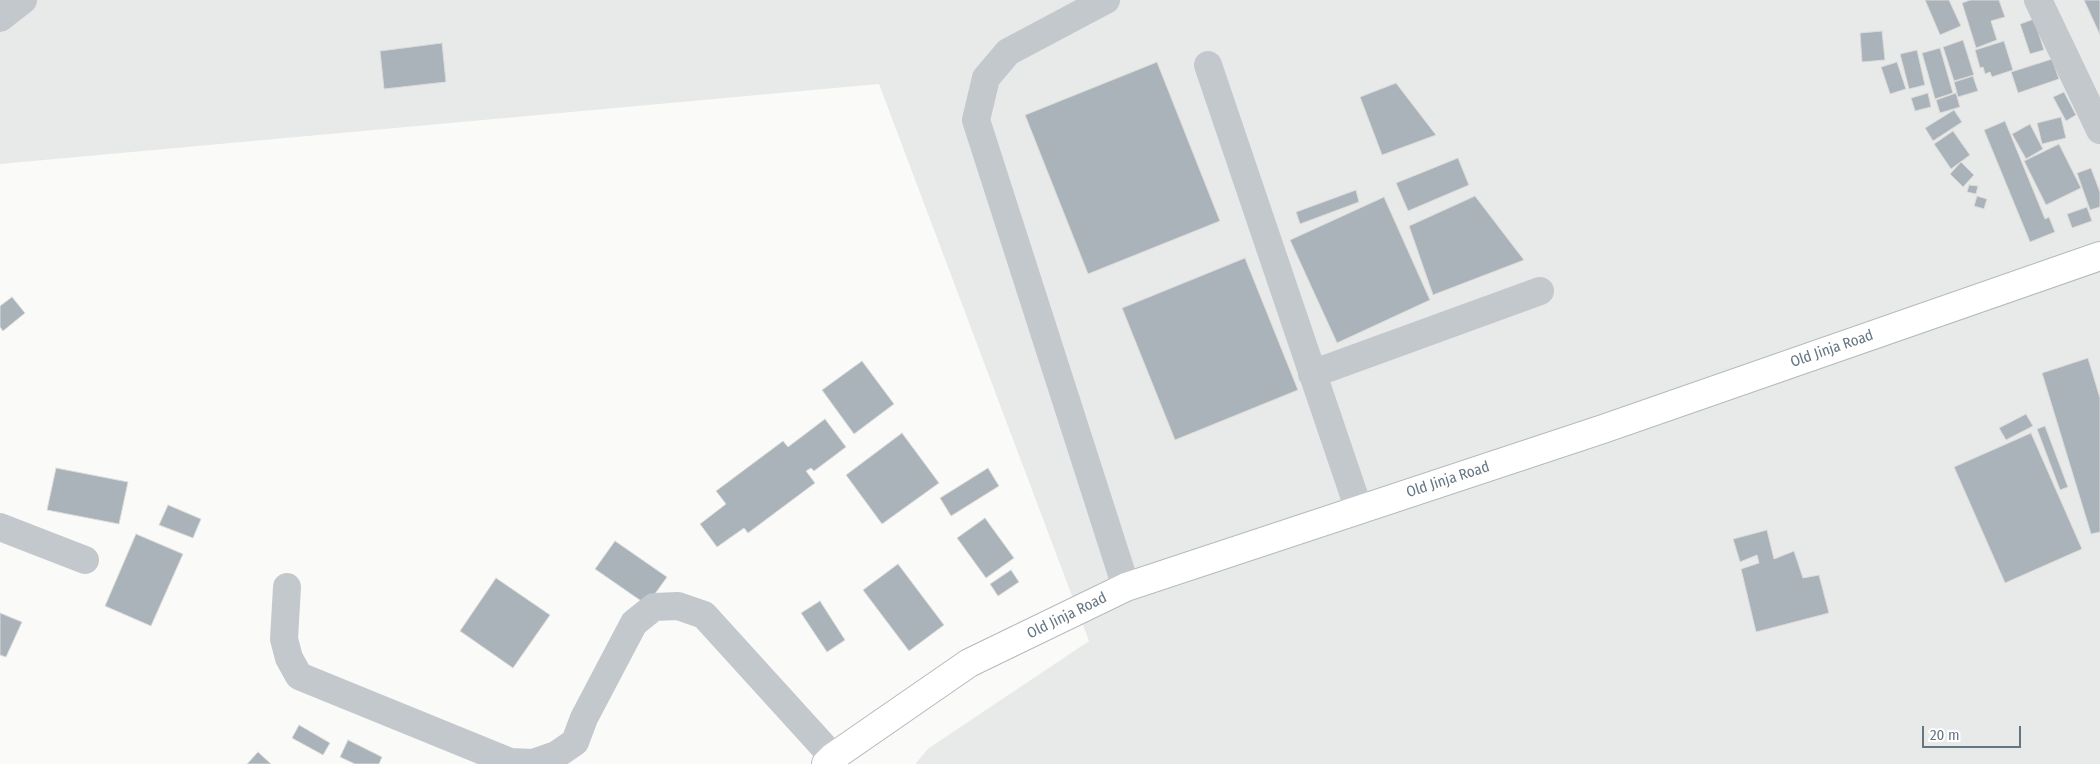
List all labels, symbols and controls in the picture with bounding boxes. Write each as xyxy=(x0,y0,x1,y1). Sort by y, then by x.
street label: Old Jinja Road xyxy=(1788,326,1876,372)
street label: Old Jinja Road xyxy=(1404,458,1492,502)
street label: Old Jinja Road xyxy=(1024,589,1110,643)
scale bar xyxy=(1925,716,2024,748)
text: 20 m xyxy=(1930,726,1960,744)

